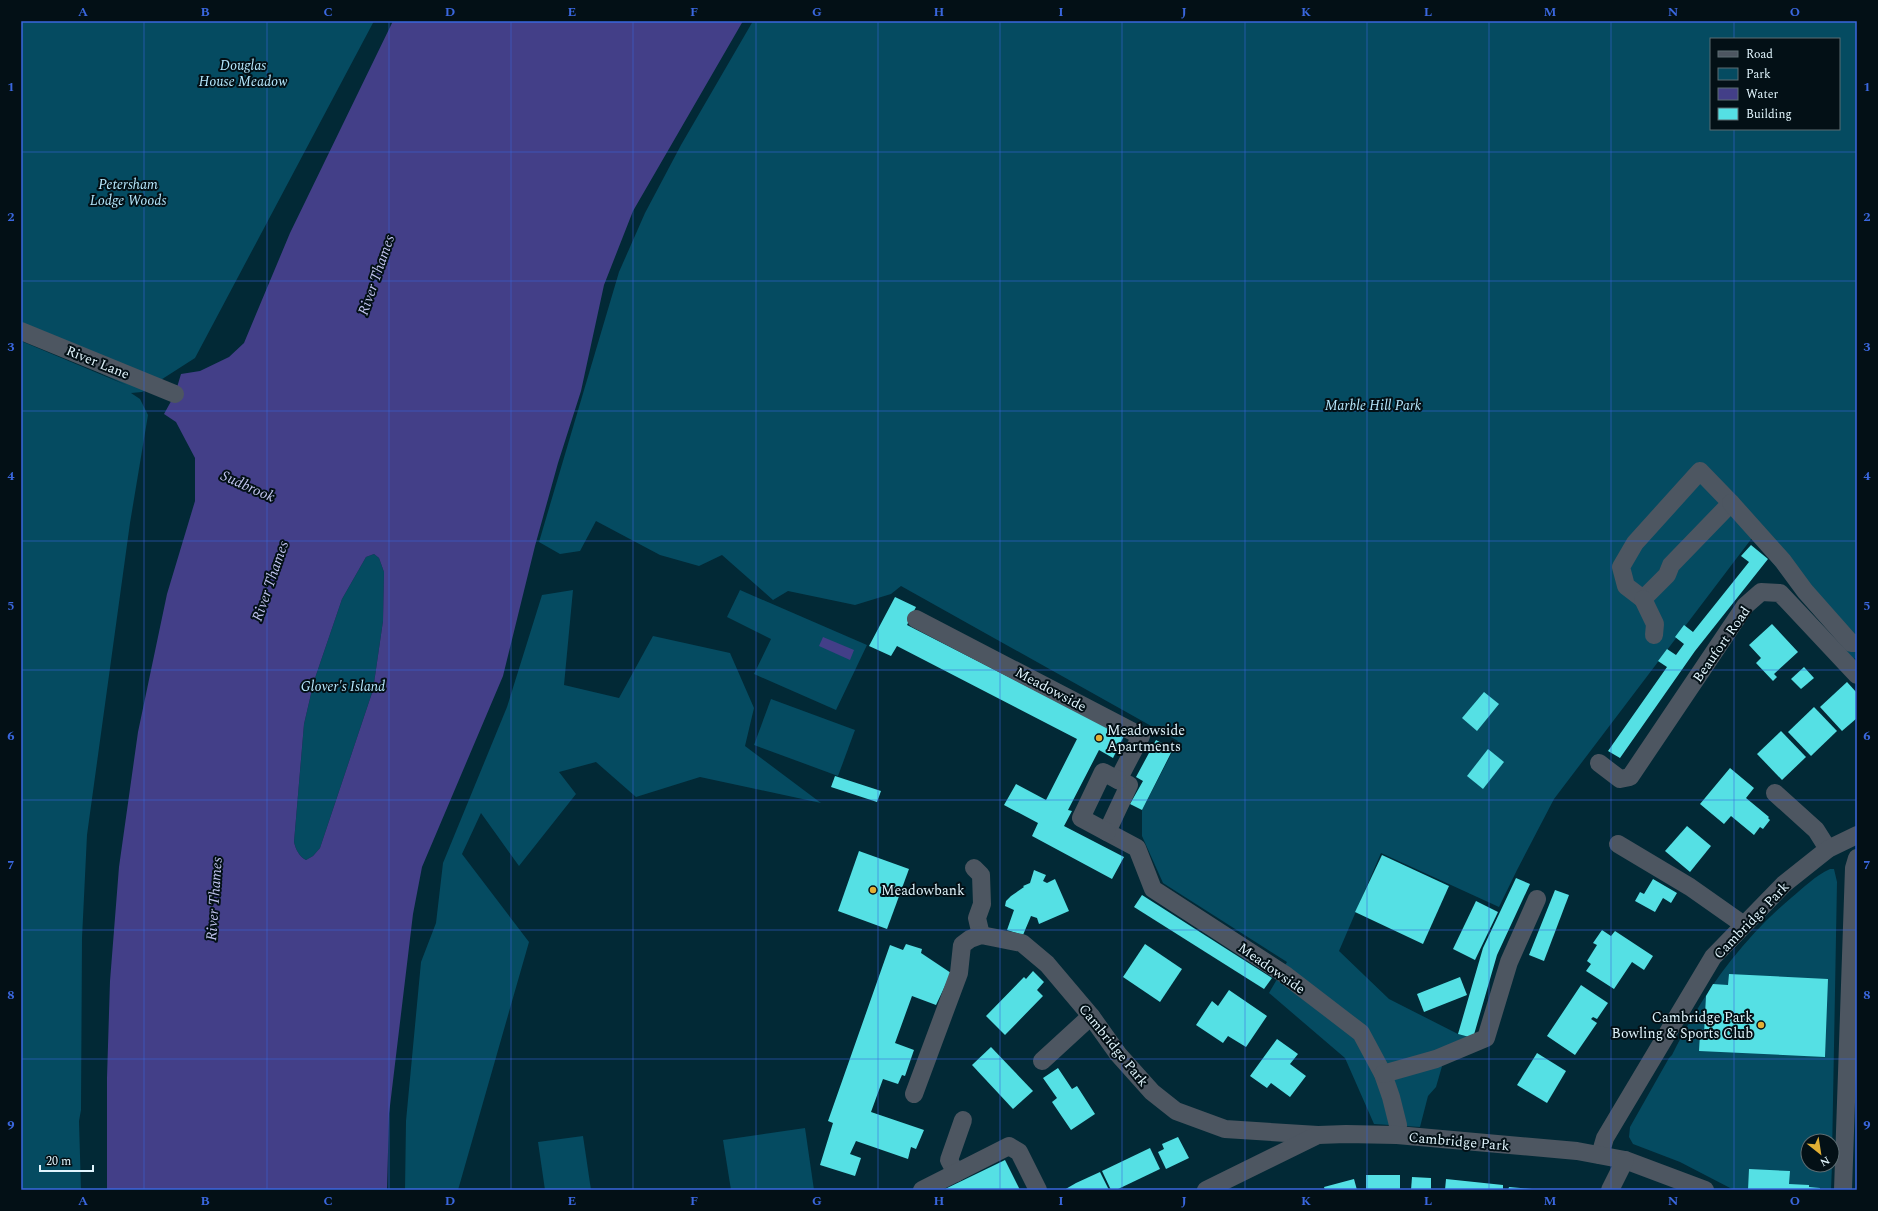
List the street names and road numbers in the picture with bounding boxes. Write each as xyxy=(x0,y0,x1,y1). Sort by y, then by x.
street label: River Lane xyxy=(63,340,133,385)
street label: Beaufort Road xyxy=(1687,602,1756,687)
street label: Meadowside xyxy=(1011,662,1090,717)
street label: Cambridge Park xyxy=(1709,877,1794,964)
street label: Meadowside xyxy=(1234,937,1310,1000)
street label: Cambridge Park xyxy=(1074,999,1154,1091)
street label: Cambridge Park xyxy=(1408,1127,1510,1156)

